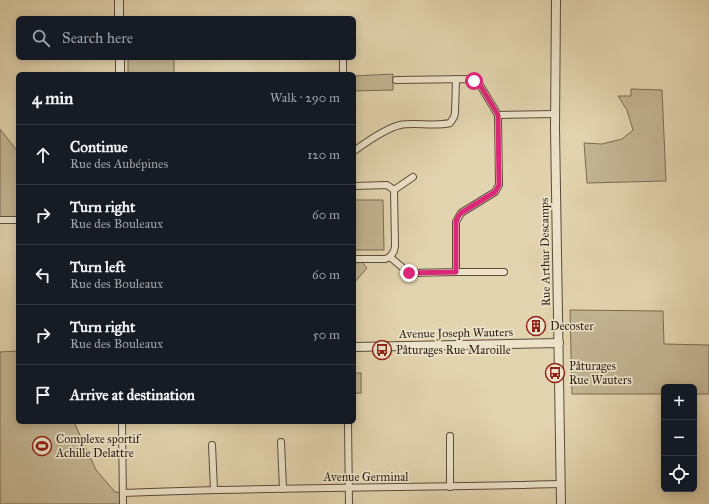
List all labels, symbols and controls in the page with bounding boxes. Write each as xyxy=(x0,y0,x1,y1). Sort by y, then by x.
search box xyxy=(16,16,356,60)
icon: search xyxy=(30,27,52,49)
text: Search here xyxy=(62,29,133,47)
route start xyxy=(465,72,483,90)
text: 4 min xyxy=(32,88,73,109)
text: Walk · 290 m xyxy=(270,90,340,106)
text: Continue xyxy=(70,138,128,156)
icon: ahead xyxy=(32,144,54,166)
text: 120 m xyxy=(307,147,340,163)
text: Rue des Aubépines xyxy=(70,156,168,172)
text: Turn right xyxy=(70,198,135,216)
street label: Rue Arthur Descamps xyxy=(537,198,553,306)
icon: right xyxy=(32,204,54,226)
text: 60 m xyxy=(312,207,340,223)
text: Rue des Bouleaux xyxy=(70,216,163,232)
text: Turn left xyxy=(70,258,126,276)
icon: left xyxy=(32,264,54,286)
route end xyxy=(400,264,418,282)
text: 60 m xyxy=(312,267,340,283)
text: Rue des Bouleaux xyxy=(70,276,163,292)
building icon: Decoster xyxy=(525,315,547,337)
text: Turn right xyxy=(70,318,135,336)
place label: Decoster xyxy=(550,319,594,333)
icon: right xyxy=(32,324,54,346)
street label: Avenue Joseph Wauters xyxy=(398,325,513,342)
text: 50 m xyxy=(313,327,340,343)
text: Rue des Bouleaux xyxy=(70,336,163,352)
bus stop icon: Pâturages Rue Maroille xyxy=(371,339,393,361)
place label: Pâturages Rue Maroille xyxy=(396,343,511,358)
place label: Pâturages Rue Wauters xyxy=(569,359,632,387)
bus stop icon: Pâturages Rue Wauters xyxy=(544,362,566,384)
icon: arrive xyxy=(32,384,54,406)
map controls xyxy=(661,384,697,492)
button: + xyxy=(661,384,697,420)
text: Arrive at destination xyxy=(70,386,195,404)
button: − xyxy=(661,420,697,456)
place label: Complexe sportif Achille Delattre xyxy=(55,432,142,460)
sports icon: Complexe sportif Achille Delattre xyxy=(31,435,53,457)
button: locate xyxy=(661,456,697,492)
street label: Avenue Germinal xyxy=(322,470,409,484)

